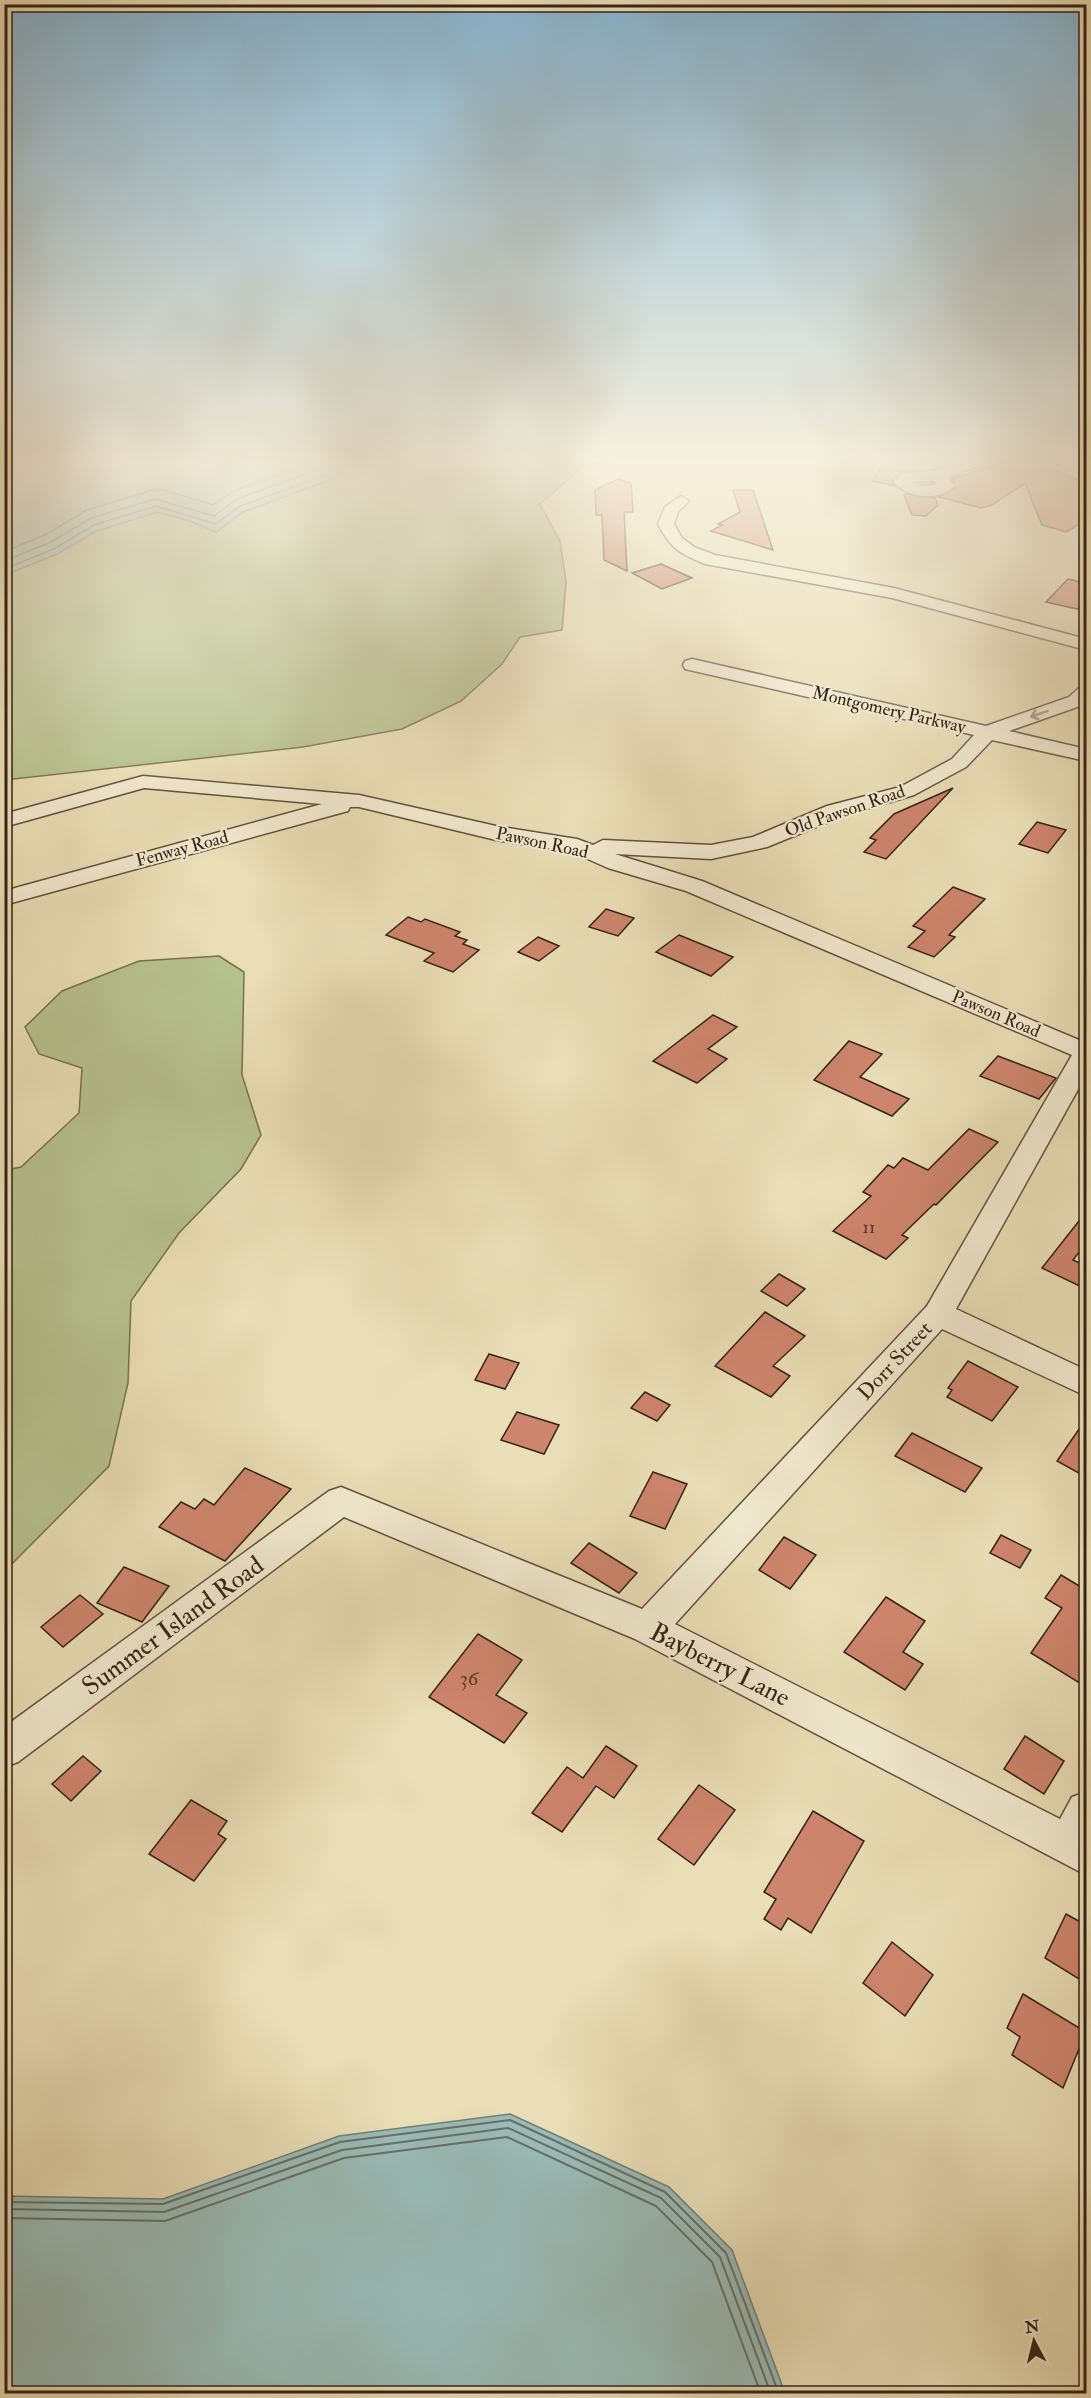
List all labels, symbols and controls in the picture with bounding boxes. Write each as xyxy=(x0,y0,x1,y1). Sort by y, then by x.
street label: Montgomery Parkway xyxy=(810,681,969,739)
one-way arrow xyxy=(1030,710,1049,721)
street label: Old Pawson Road xyxy=(782,780,908,842)
street label: Pawson Road xyxy=(494,822,590,864)
street label: Fenway Road xyxy=(133,826,231,872)
street label: Pawson Road xyxy=(948,985,1044,1043)
house number: 11 xyxy=(863,1216,875,1239)
street label: Dorr Street xyxy=(852,1316,938,1406)
street label: Summer Island Road xyxy=(76,1549,270,1703)
street label: Bayberry Lane xyxy=(645,1616,795,1714)
house number: 36 xyxy=(460,1665,480,1692)
north arrow xyxy=(1004,2311,1064,2371)
text: N xyxy=(1023,2316,1041,2338)

